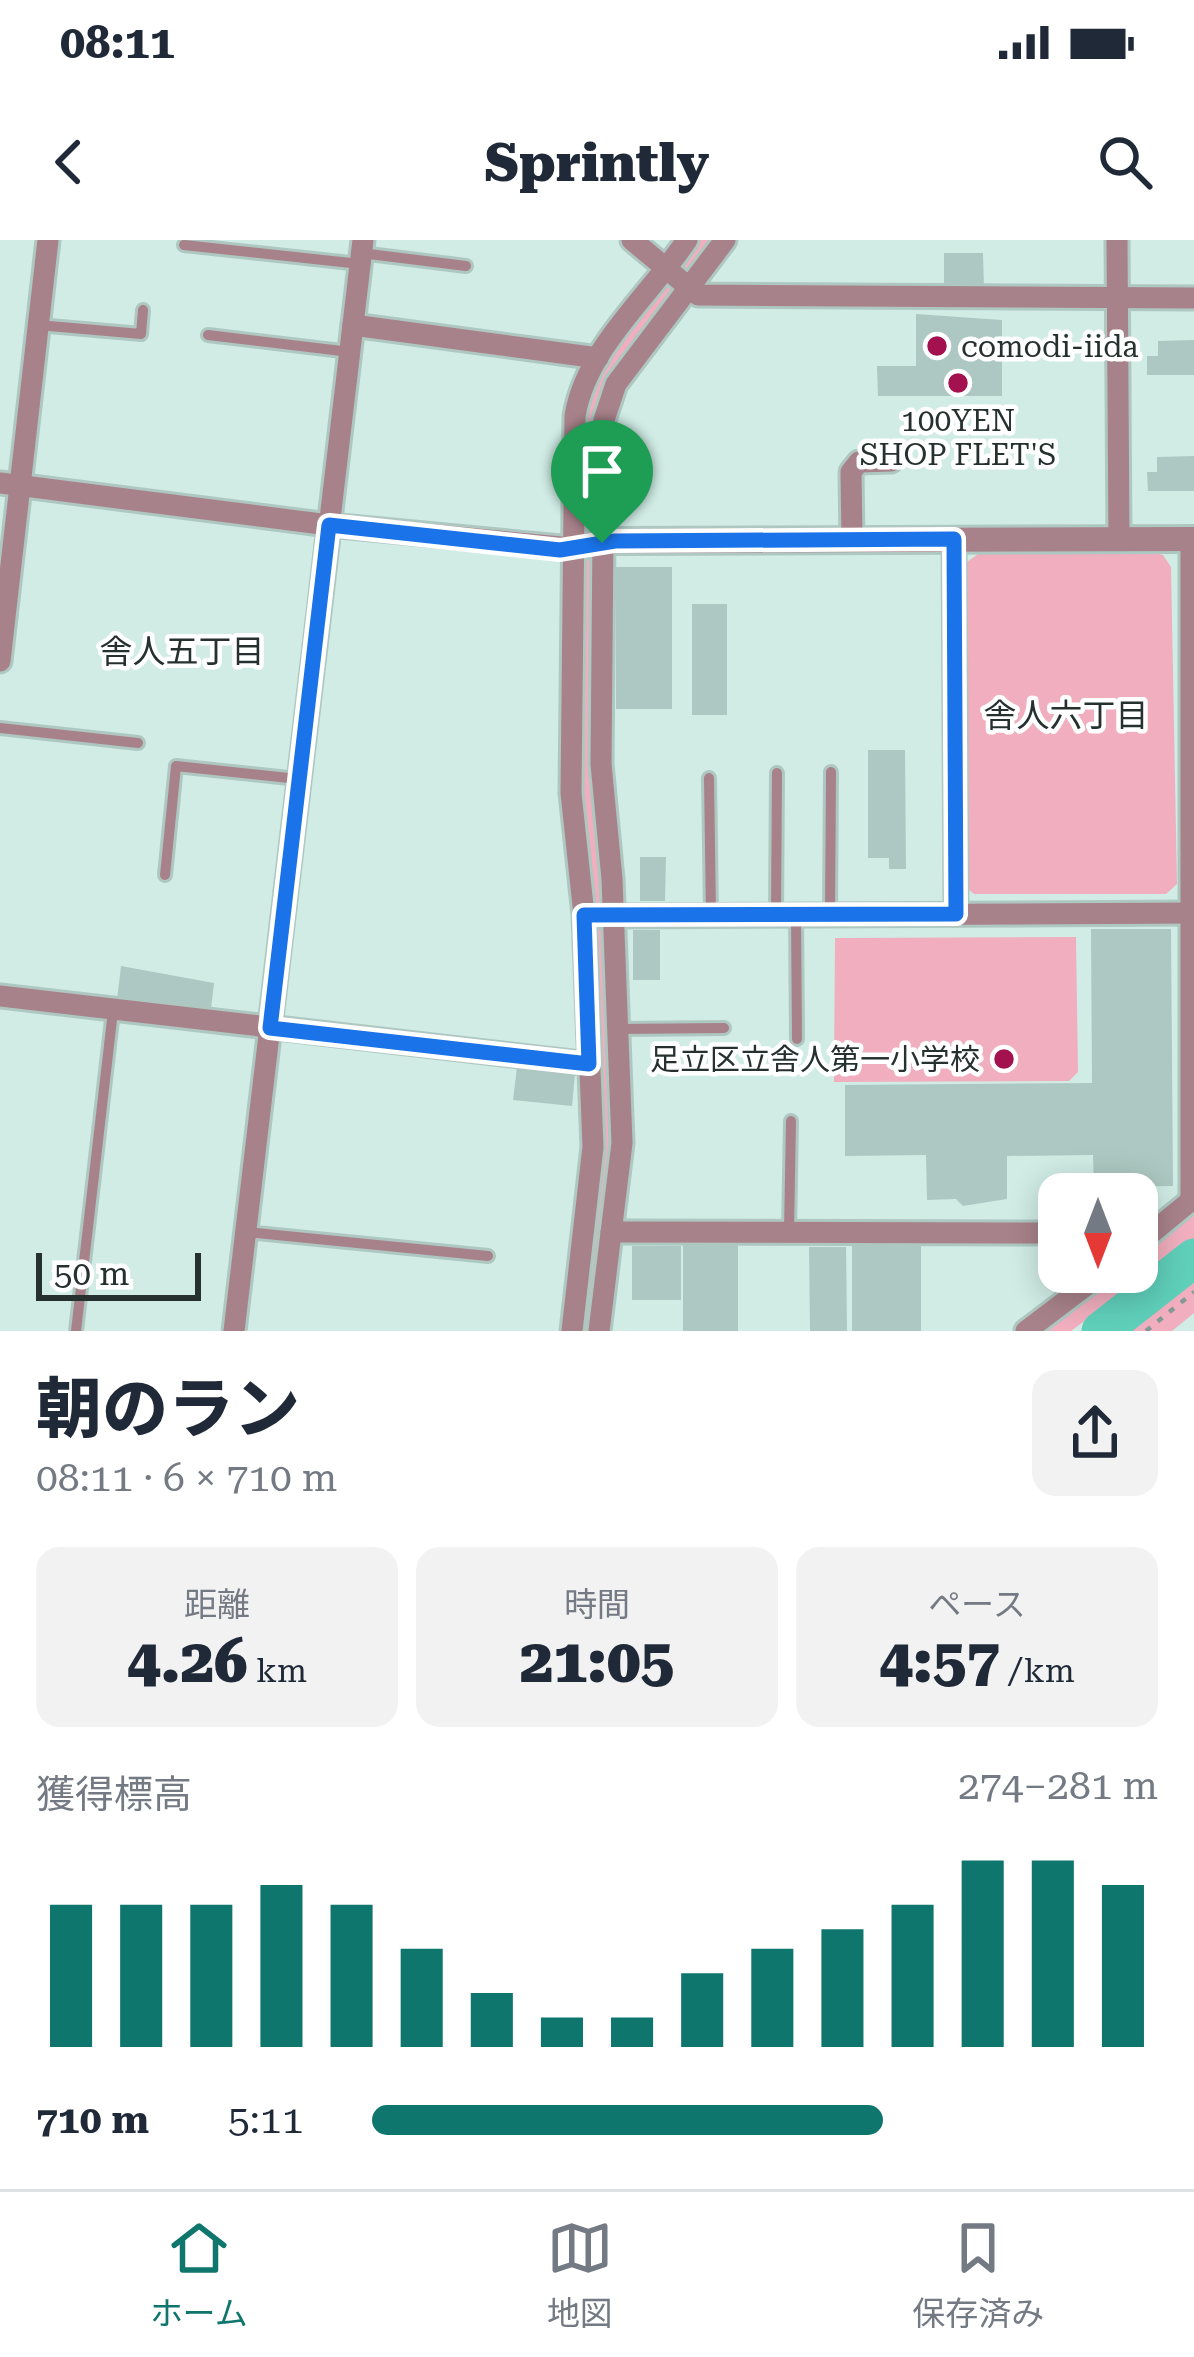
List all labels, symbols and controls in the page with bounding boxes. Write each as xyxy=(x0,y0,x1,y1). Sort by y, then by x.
text: 08:11 xyxy=(60,16,175,69)
icon: back xyxy=(36,129,102,195)
icon: search xyxy=(1092,129,1158,195)
text: Sprintly xyxy=(485,131,709,194)
place label: comodi-iida xyxy=(961,329,1139,364)
marker: comodi-iida xyxy=(924,333,950,359)
marker: 100YEN SHOP FLET'S xyxy=(945,370,971,396)
place label: 100YEN SHOP FLET'S xyxy=(860,403,1056,472)
pin xyxy=(551,420,653,543)
icon: arrive xyxy=(569,438,635,504)
district label: 舎人五丁目 xyxy=(100,632,265,671)
district label: 舎人六丁目 xyxy=(984,696,1149,735)
place label: 足立区立舎人第一小学校 xyxy=(650,1042,980,1077)
marker: 足立区立舎人第一小学校 xyxy=(991,1046,1017,1072)
north arrow xyxy=(1038,1173,1158,1293)
map controls xyxy=(1038,1173,1158,1293)
scale bar xyxy=(36,1247,201,1300)
text: 50 m xyxy=(54,1254,129,1293)
button: share xyxy=(1032,1370,1158,1496)
text: 朝のラン xyxy=(36,1371,300,1448)
text: 08:11 · 6 × 710 m xyxy=(36,1455,337,1501)
text: 距離 xyxy=(184,1585,250,1624)
text: 時間 xyxy=(564,1585,630,1624)
text: ペース xyxy=(928,1585,1026,1624)
text: 4.26 xyxy=(127,1626,248,1697)
text: 21:05 xyxy=(520,1626,674,1697)
text: 4:57 xyxy=(879,1626,1000,1697)
text: km xyxy=(248,1651,307,1690)
text: /km xyxy=(1000,1651,1075,1690)
text: 274–281 m xyxy=(958,1763,1158,1809)
text: 獲得標高 xyxy=(36,1772,192,1818)
text: 710 m xyxy=(36,2097,149,2143)
text: 5:11 xyxy=(228,2097,304,2143)
tab: ホーム xyxy=(150,2215,248,2335)
tab: 地図 xyxy=(547,2215,613,2335)
tab: 保存済み xyxy=(912,2215,1044,2335)

